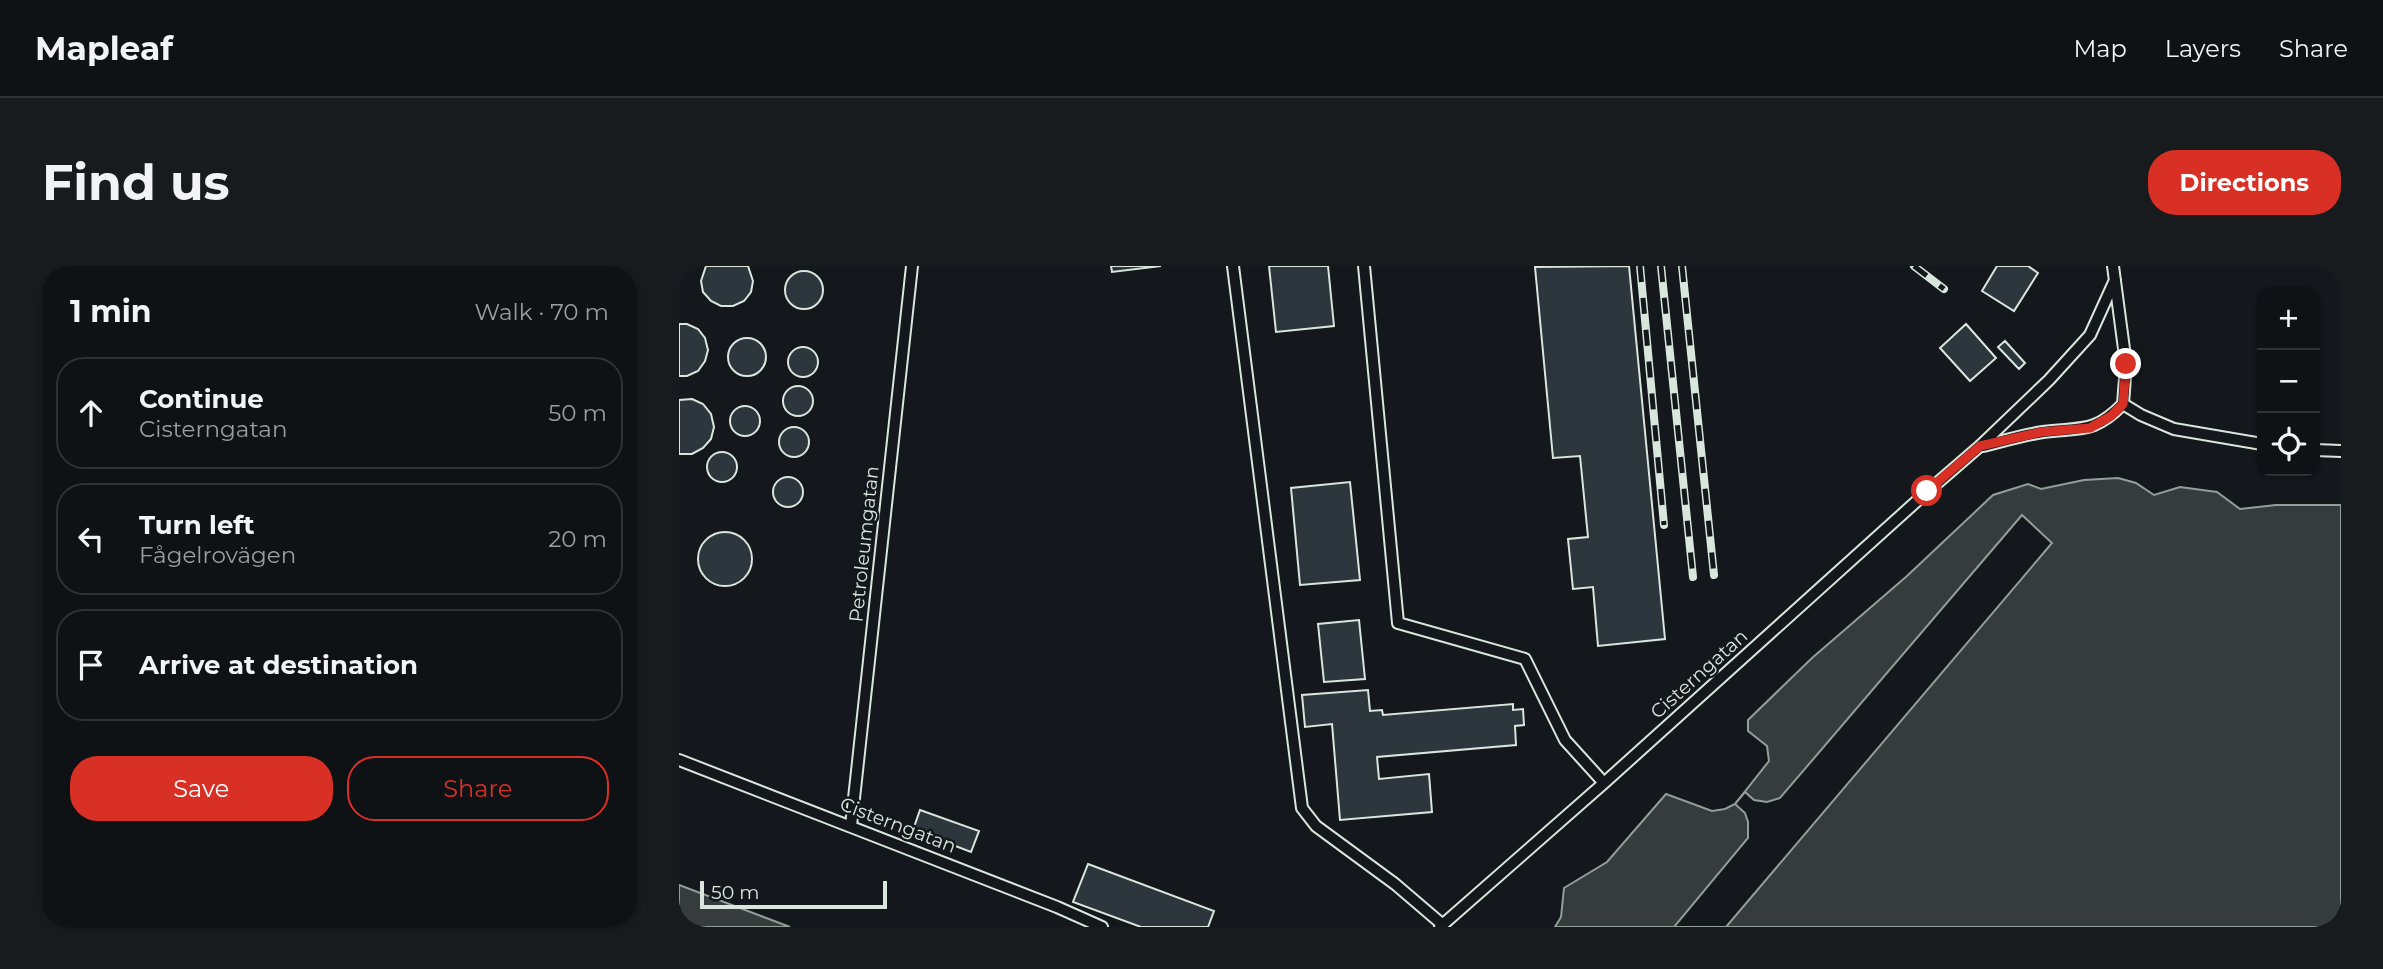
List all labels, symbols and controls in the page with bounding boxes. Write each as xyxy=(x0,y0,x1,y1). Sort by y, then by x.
text: Mapleaf xyxy=(35,28,173,68)
text: Map xyxy=(2073,34,2127,63)
text: Layers xyxy=(2165,34,2241,63)
text: Share xyxy=(2279,34,2348,63)
button: Directions xyxy=(2148,150,2341,215)
text: Find us xyxy=(42,153,230,212)
map controls xyxy=(2257,287,2320,476)
button: + xyxy=(2257,287,2320,350)
text: 1 min xyxy=(70,293,151,330)
text: Walk · 70 m xyxy=(475,298,609,326)
route end xyxy=(2110,348,2141,379)
button: − xyxy=(2257,350,2320,413)
text: Continue xyxy=(139,383,264,415)
icon: ahead xyxy=(72,394,110,432)
text: 50 m xyxy=(548,399,607,427)
button: locate xyxy=(2257,413,2320,476)
text: Cisterngatan xyxy=(139,415,287,443)
street label: Petroleumgatan xyxy=(844,465,884,623)
route start xyxy=(1911,475,1942,506)
text: Turn left xyxy=(139,509,255,541)
icon: left xyxy=(72,520,110,558)
text: 20 m xyxy=(548,525,607,553)
text: Fågelrovägen xyxy=(139,541,296,569)
street label: Cisterngatan xyxy=(1646,624,1752,724)
icon: arrive xyxy=(72,646,110,684)
text: Arrive at destination xyxy=(139,649,418,681)
button: Save xyxy=(70,756,333,821)
button: Share xyxy=(347,756,609,821)
street label: Cisterngatan xyxy=(837,792,959,858)
scale bar xyxy=(700,878,887,910)
text: 50 m xyxy=(711,881,759,904)

